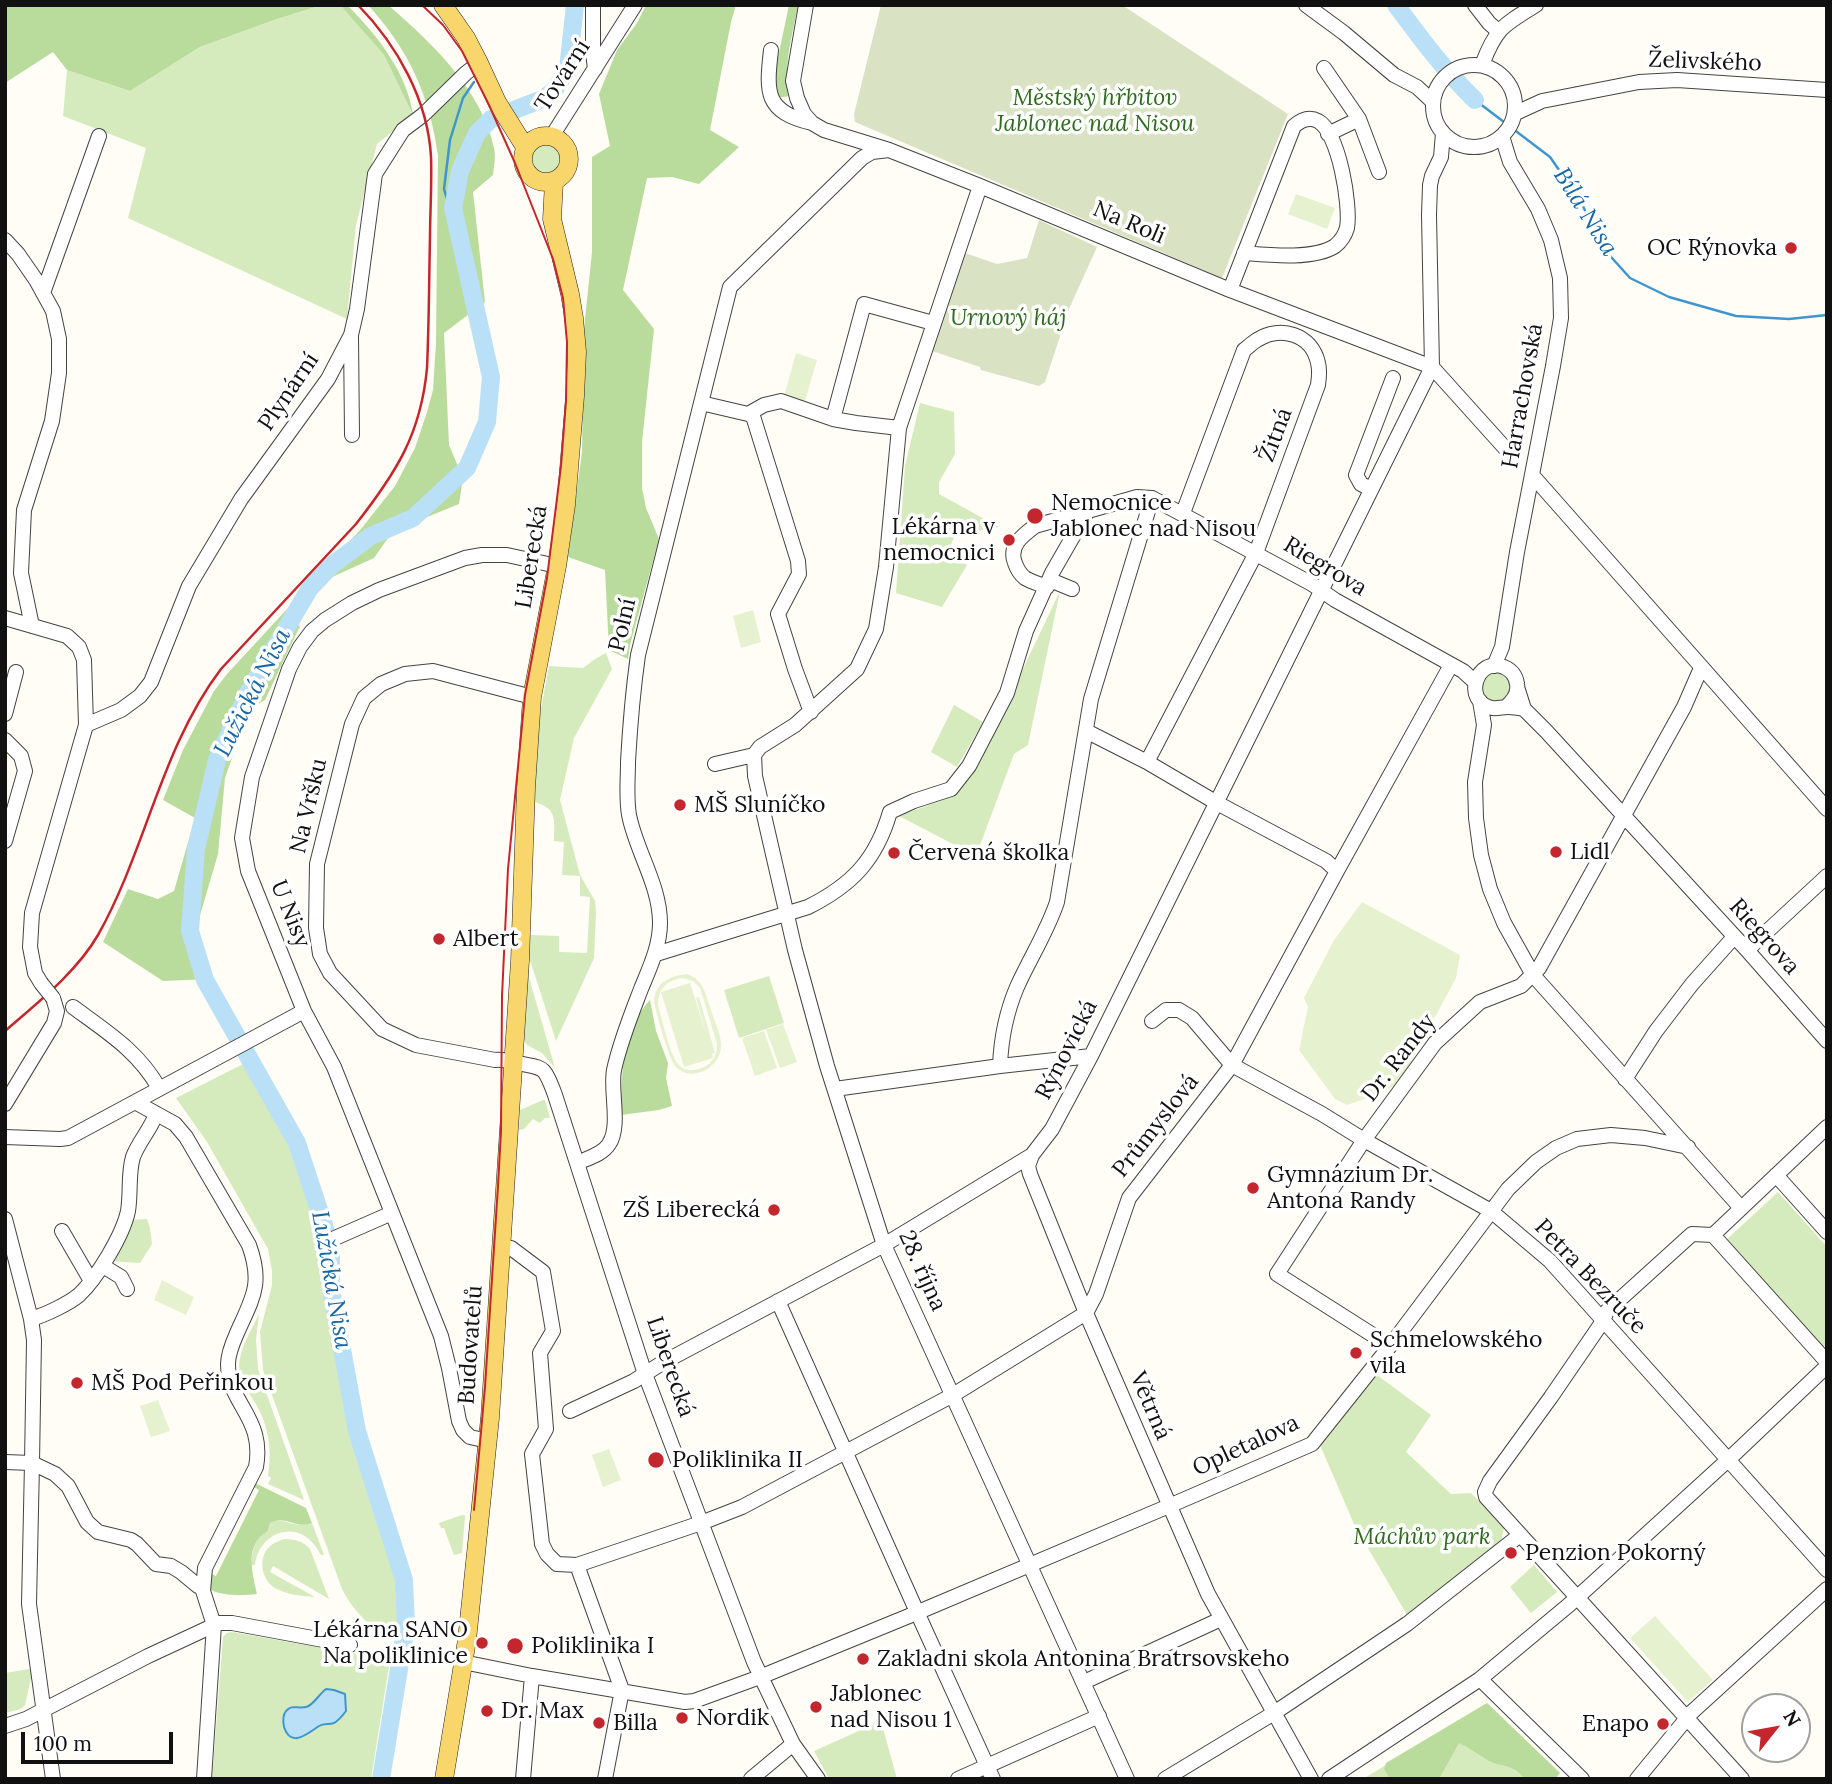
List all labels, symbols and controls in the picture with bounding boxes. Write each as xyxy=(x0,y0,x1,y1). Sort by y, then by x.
street label: Tovární xyxy=(529,35,597,117)
street label: Želivského xyxy=(1648,46,1762,78)
park label: Městský hřbitov Jablonec nad Nisou xyxy=(996,84,1194,138)
water label: Bílá Nisa xyxy=(1547,163,1623,261)
street label: Na Roli xyxy=(1089,195,1169,251)
place label: OC Rýnovka xyxy=(1647,234,1777,262)
marker: OC Rýnovka xyxy=(1783,240,1799,256)
park label: Urnový háj xyxy=(950,304,1066,332)
street label: Harrachovská xyxy=(1497,321,1549,471)
street label: Plynární xyxy=(253,348,325,436)
street label: Žitná xyxy=(1253,404,1299,466)
place label: Nemocnice Jablonec nad Nisou xyxy=(1051,489,1256,543)
street label: Liberecká xyxy=(510,503,554,611)
marker: Nemocnice Jablonec nad Nisou xyxy=(1025,506,1045,526)
place label: Lékárna v nemocnici xyxy=(883,513,995,567)
street label: Riegrova xyxy=(1278,531,1372,603)
marker: Lékárna v nemocnici xyxy=(1001,532,1017,548)
street label: Polní xyxy=(603,596,643,654)
water label: Lužická Nisa xyxy=(208,624,298,762)
street label: Na Vršku xyxy=(285,756,333,856)
place label: MŠ Sluníčko xyxy=(694,791,826,819)
marker: MŠ Sluníčko xyxy=(672,797,688,813)
place label: Lidl xyxy=(1570,838,1610,866)
place label: Červená školka xyxy=(908,839,1069,867)
marker: Lidl xyxy=(1548,844,1564,860)
marker: Červená školka xyxy=(886,845,902,861)
street label: U Nisy xyxy=(264,876,316,952)
street label: Riegrova xyxy=(1723,893,1805,981)
place label: Albert xyxy=(453,925,519,953)
marker: Albert xyxy=(431,931,447,947)
street label: Rýnovická xyxy=(1030,995,1104,1105)
street label: Dr. Randy xyxy=(1356,1009,1442,1107)
street label: Průmyslová xyxy=(1107,1069,1205,1183)
place label: Gymnázium Dr. Antona Randy xyxy=(1267,1161,1433,1215)
marker: Gymnázium Dr. Antona Randy xyxy=(1245,1180,1261,1196)
place label: ZŠ Liberecká xyxy=(623,1196,760,1224)
marker: ZŠ Liberecká xyxy=(766,1202,782,1218)
water label: Lužická Nisa xyxy=(305,1209,357,1351)
street label: Petra Bezruče xyxy=(1528,1214,1652,1340)
street label: 28. října xyxy=(892,1226,952,1316)
street label: Budovatelů xyxy=(453,1284,489,1406)
street label: Liberecká xyxy=(640,1313,700,1421)
place label: Schmelowského vila xyxy=(1370,1326,1543,1380)
marker: Schmelowského vila xyxy=(1348,1345,1364,1361)
street label: Větrná xyxy=(1123,1368,1177,1444)
place label: MŠ Pod Peřinkou xyxy=(91,1369,274,1397)
marker: MŠ Pod Peřinkou xyxy=(69,1375,85,1391)
street label: Opletalova xyxy=(1188,1409,1304,1483)
place label: Poliklinika II xyxy=(672,1446,803,1474)
marker: Poliklinika II xyxy=(646,1450,666,1470)
park label: Máchův park xyxy=(1353,1523,1491,1551)
place label: Penzion Pokorný xyxy=(1525,1539,1706,1567)
marker: Penzion Pokorný xyxy=(1503,1545,1519,1561)
place label: Lékárna SANO Na poliklinice xyxy=(313,1616,468,1670)
place label: Poliklinika I xyxy=(531,1632,654,1660)
marker: Lékárna SANO Na poliklinice xyxy=(474,1635,490,1651)
marker: Poliklinika I xyxy=(505,1636,525,1656)
place label: Zakladni skola Antonina Bratrsovskeho xyxy=(877,1645,1290,1673)
marker: Zakladni skola Antonina Bratrsovskeho xyxy=(855,1651,871,1667)
place label: Jablonec nad Nisou 1 xyxy=(830,1680,952,1734)
north arrow xyxy=(1741,1693,1811,1763)
place label: Dr. Max xyxy=(501,1697,584,1725)
marker: Jablonec nad Nisou 1 xyxy=(808,1699,824,1715)
marker: Dr. Max xyxy=(479,1703,495,1719)
place label: Nordik xyxy=(696,1704,769,1732)
text: N xyxy=(1778,1706,1806,1731)
place label: Billa xyxy=(613,1709,658,1737)
marker: Nordik xyxy=(674,1710,690,1726)
place label: Enapo xyxy=(1582,1710,1649,1738)
marker: Billa xyxy=(591,1715,607,1731)
marker: Enapo xyxy=(1655,1716,1671,1732)
scale bar xyxy=(24,1718,177,1762)
text: 100 m xyxy=(34,1730,92,1757)

